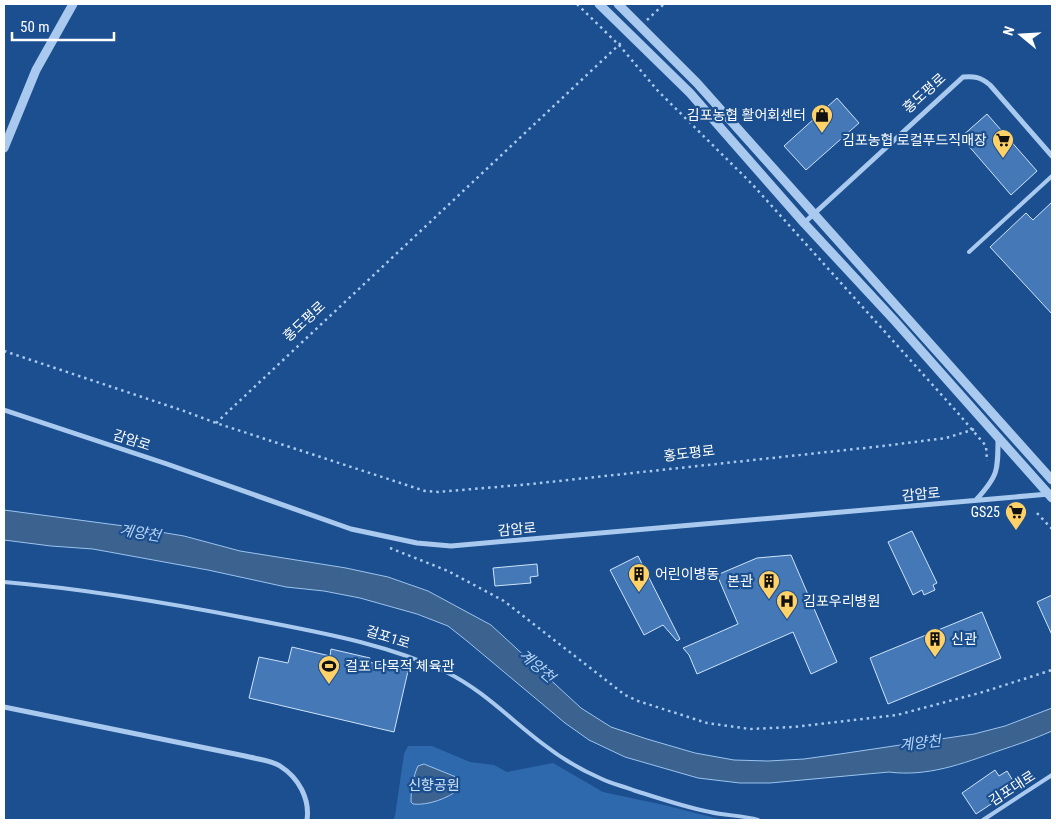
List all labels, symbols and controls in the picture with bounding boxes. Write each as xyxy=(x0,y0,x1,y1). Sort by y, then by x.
scale bar xyxy=(12,10,115,42)
north arrow xyxy=(996,10,1046,60)
text: 50 m xyxy=(20,18,50,36)
text: N xyxy=(1000,24,1018,38)
street label: 홍도평로 xyxy=(899,70,949,116)
shop icon: 김포농협 활어회센터 xyxy=(810,103,834,134)
place label: 김포농협 활어회센터 xyxy=(687,107,806,123)
supermarket icon: 김포농협 로컬푸드직매장 xyxy=(991,128,1015,159)
place label: 김포농협 로컬푸드직매장 xyxy=(842,132,987,148)
street label: 홍도평로 xyxy=(280,298,328,344)
street label: 감암로 xyxy=(111,426,153,454)
street label: 홍도평로 xyxy=(662,442,716,464)
street label: 감암로 xyxy=(901,484,941,504)
supermarket icon: GS25 xyxy=(1004,500,1028,531)
place label: GS25 xyxy=(971,504,1000,520)
street label: 감암로 xyxy=(497,519,537,539)
water label: 계양천 xyxy=(118,521,164,545)
building icon: 어린이병동 xyxy=(627,562,651,593)
place label: 어린이병동 xyxy=(655,566,720,582)
building icon: 본관 xyxy=(757,569,781,600)
place label: 본관 xyxy=(727,573,753,589)
hospital icon: 김포우리병원 xyxy=(775,589,799,620)
place label: 김포우리병원 xyxy=(803,593,880,609)
street label: 걸포1로 xyxy=(364,623,412,651)
building icon: 신관 xyxy=(923,627,947,658)
place label: 신관 xyxy=(951,631,977,647)
water label: 계양천 xyxy=(515,646,560,688)
sports icon: 걸포 다목적 체육관 xyxy=(317,654,341,685)
place label: 걸포 다목적 체육관 xyxy=(345,658,455,674)
water label: 계양천 xyxy=(898,732,944,754)
street label: 김포대로 xyxy=(986,767,1038,809)
park label: 신향공원 xyxy=(408,777,460,793)

